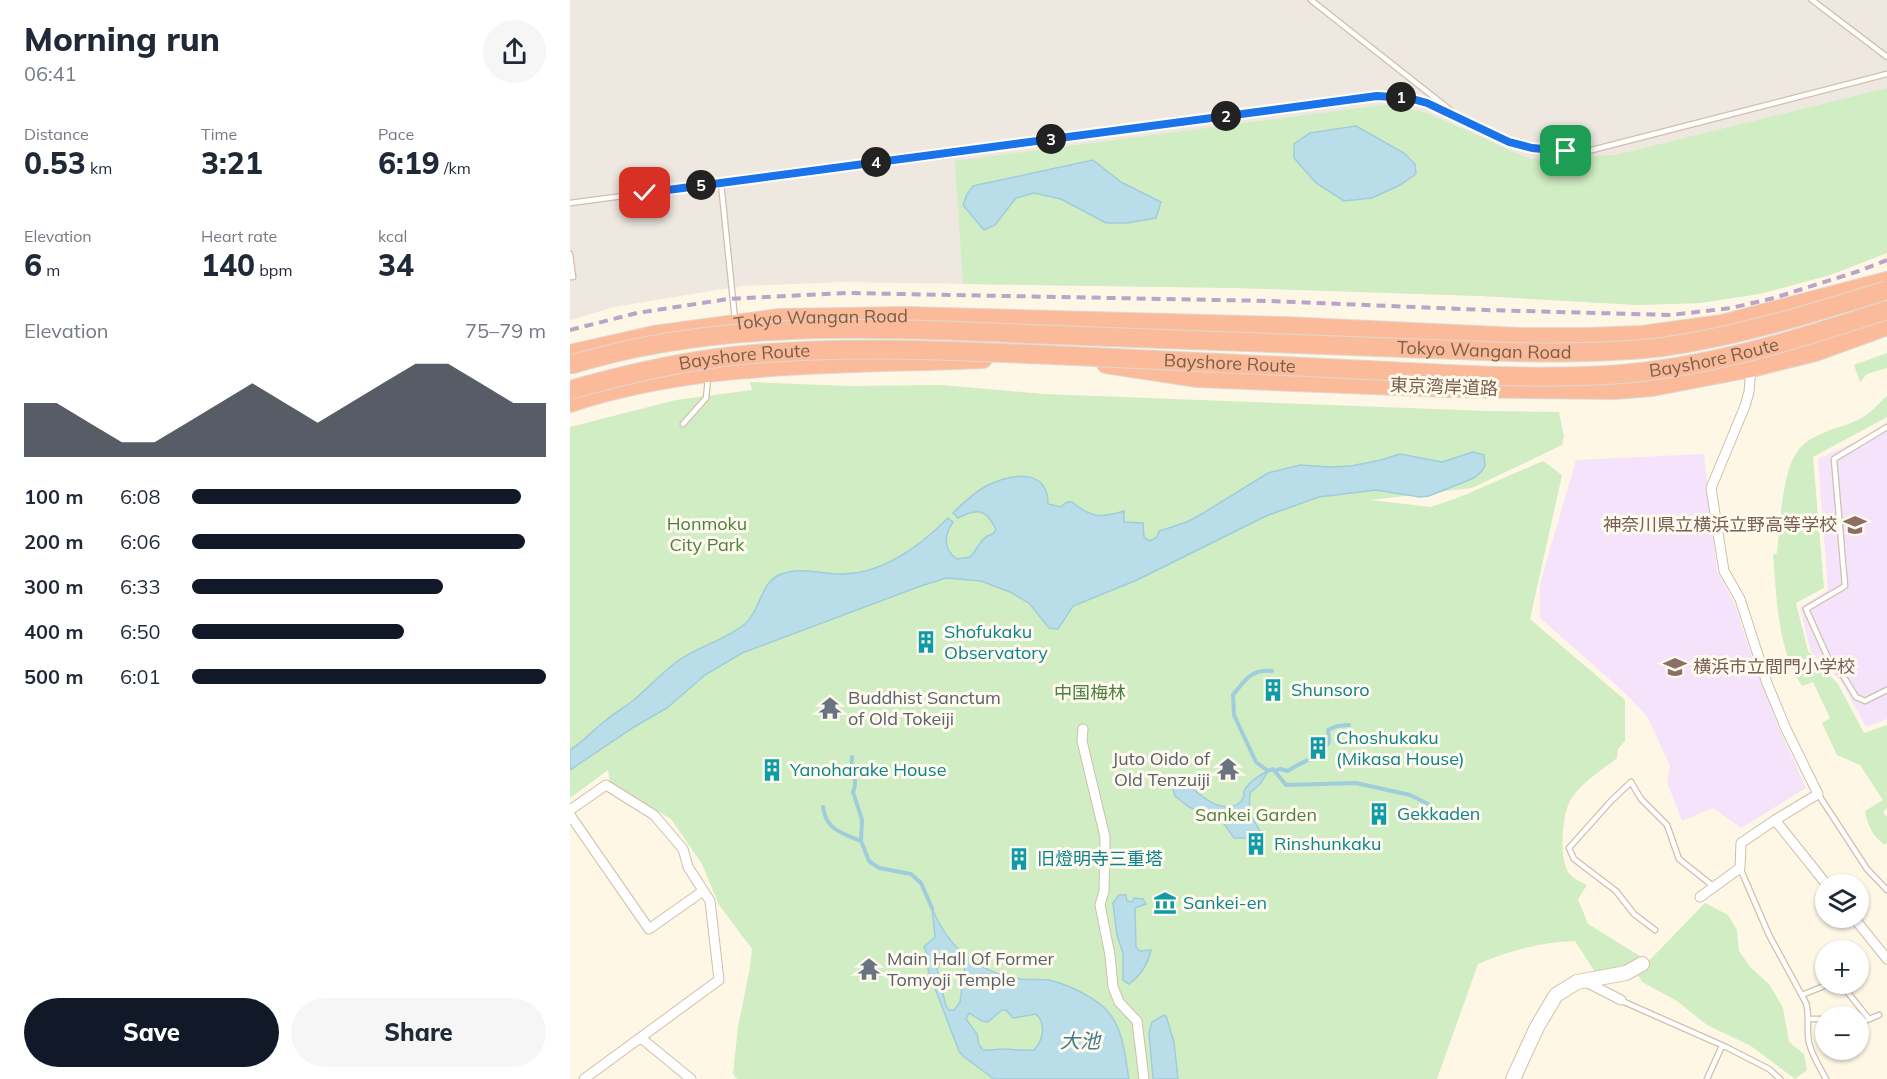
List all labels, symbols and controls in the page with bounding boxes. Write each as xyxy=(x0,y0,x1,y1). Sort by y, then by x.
text: Morning run xyxy=(24,18,220,59)
button: share xyxy=(483,20,546,83)
text: 06:41 xyxy=(24,61,77,86)
pin: 1 xyxy=(1386,82,1416,112)
text: 1 xyxy=(1396,87,1406,107)
pin: 2 xyxy=(1211,101,1241,131)
text: 2 xyxy=(1221,106,1231,126)
text: Distance xyxy=(24,124,89,144)
text: Time xyxy=(201,124,237,144)
text: Pace xyxy=(378,124,414,144)
pin: 3 xyxy=(1036,124,1066,154)
pin xyxy=(1540,125,1591,176)
text: 3 xyxy=(1046,129,1056,149)
icon: arrive xyxy=(1549,134,1582,167)
text: 0.53 xyxy=(24,144,86,182)
text: 3:21 xyxy=(201,144,263,182)
text: 6:19 xyxy=(378,144,440,182)
pin: 4 xyxy=(861,147,891,177)
text: 4 xyxy=(871,152,881,172)
text: km xyxy=(86,158,112,178)
text: /km xyxy=(440,158,471,178)
pin xyxy=(619,167,670,218)
pin: 5 xyxy=(686,170,716,200)
text: 5 xyxy=(696,175,706,195)
icon: check xyxy=(628,176,661,209)
text: Elevation xyxy=(24,226,92,246)
text: Heart rate xyxy=(201,226,277,246)
text: kcal xyxy=(378,226,407,246)
text: 6 xyxy=(24,246,42,284)
text: 140 xyxy=(201,246,255,284)
text: 34 xyxy=(378,246,414,284)
text: m xyxy=(42,260,60,280)
text: bpm xyxy=(255,260,292,280)
street label: Tokyo Wangan Road xyxy=(732,304,908,335)
text: Elevation xyxy=(24,318,109,343)
text: 75–79 m xyxy=(465,318,546,343)
street label: Bayshore Route xyxy=(1648,332,1781,382)
street label: Tokyo Wangan Road xyxy=(1397,336,1572,363)
street label: Bayshore Route xyxy=(677,339,811,375)
street label: Bayshore Route xyxy=(1163,348,1296,378)
street label: 東京湾岸道路 xyxy=(1390,373,1498,400)
text: 100 m xyxy=(24,484,83,509)
text: 6:08 xyxy=(120,484,161,509)
park label: Honmoku City Park xyxy=(667,512,747,556)
school or university icon: 神奈川県立横浜立野高等学校 xyxy=(1842,512,1868,538)
place label: 神奈川県立横浜立野高等学校 xyxy=(1603,513,1837,536)
text: 200 m xyxy=(24,529,83,554)
text: 6:06 xyxy=(120,529,161,554)
text: 300 m xyxy=(24,574,83,599)
text: 6:33 xyxy=(120,574,161,599)
text: 400 m xyxy=(24,619,83,644)
text: 6:50 xyxy=(120,619,161,644)
place label: Shofukaku Observatory xyxy=(944,620,1048,664)
building icon: Shofukaku Observatory xyxy=(913,629,939,655)
school or university icon: 横浜市立間門小学校 xyxy=(1662,654,1688,680)
place label: 横浜市立間門小学校 xyxy=(1693,655,1855,678)
text: 500 m xyxy=(24,664,83,689)
text: 6:01 xyxy=(120,664,161,689)
building icon: Shunsoro xyxy=(1260,677,1286,703)
place label: Shunsoro xyxy=(1291,678,1370,701)
park label: 中国梅林 xyxy=(1054,681,1126,704)
place label: Buddhist Sanctum of Old Tokeiji xyxy=(848,686,1001,730)
temple icon: Buddhist Sanctum of Old Tokeiji xyxy=(817,695,843,721)
place label: Choshukaku (Mikasa House) xyxy=(1336,726,1465,770)
building icon: Choshukaku (Mikasa House) xyxy=(1305,735,1331,761)
place label: Juto Oido of Old Tenzuiji xyxy=(1112,747,1211,791)
temple icon: Juto Oido of Old Tenzuiji xyxy=(1215,756,1241,782)
building icon: Yanoharake House xyxy=(759,757,785,783)
place label: Yanoharake House xyxy=(789,758,946,781)
building icon: Gekkaden xyxy=(1366,801,1392,827)
place label: Gekkaden xyxy=(1397,802,1480,825)
park label: Sankei Garden xyxy=(1195,803,1317,826)
building icon: Rinshunkaku xyxy=(1243,831,1269,857)
place label: Rinshunkaku xyxy=(1274,832,1381,855)
building icon: 旧燈明寺三重塔 xyxy=(1006,846,1032,872)
place label: 旧燈明寺三重塔 xyxy=(1037,847,1163,870)
map controls xyxy=(1815,874,1869,1060)
button: layers xyxy=(1815,874,1869,928)
museum icon: Sankei-en xyxy=(1152,890,1178,916)
place label: Sankei-en xyxy=(1183,891,1267,914)
button: + xyxy=(1815,940,1869,994)
place label: Main Hall Of Former Tomyoji Temple xyxy=(887,947,1054,991)
temple icon: Main Hall Of Former Tomyoji Temple xyxy=(856,956,882,982)
button: Save xyxy=(24,998,279,1067)
button: Share xyxy=(291,998,546,1067)
button: − xyxy=(1815,1006,1869,1060)
water label: 大池 xyxy=(1060,1028,1102,1053)

